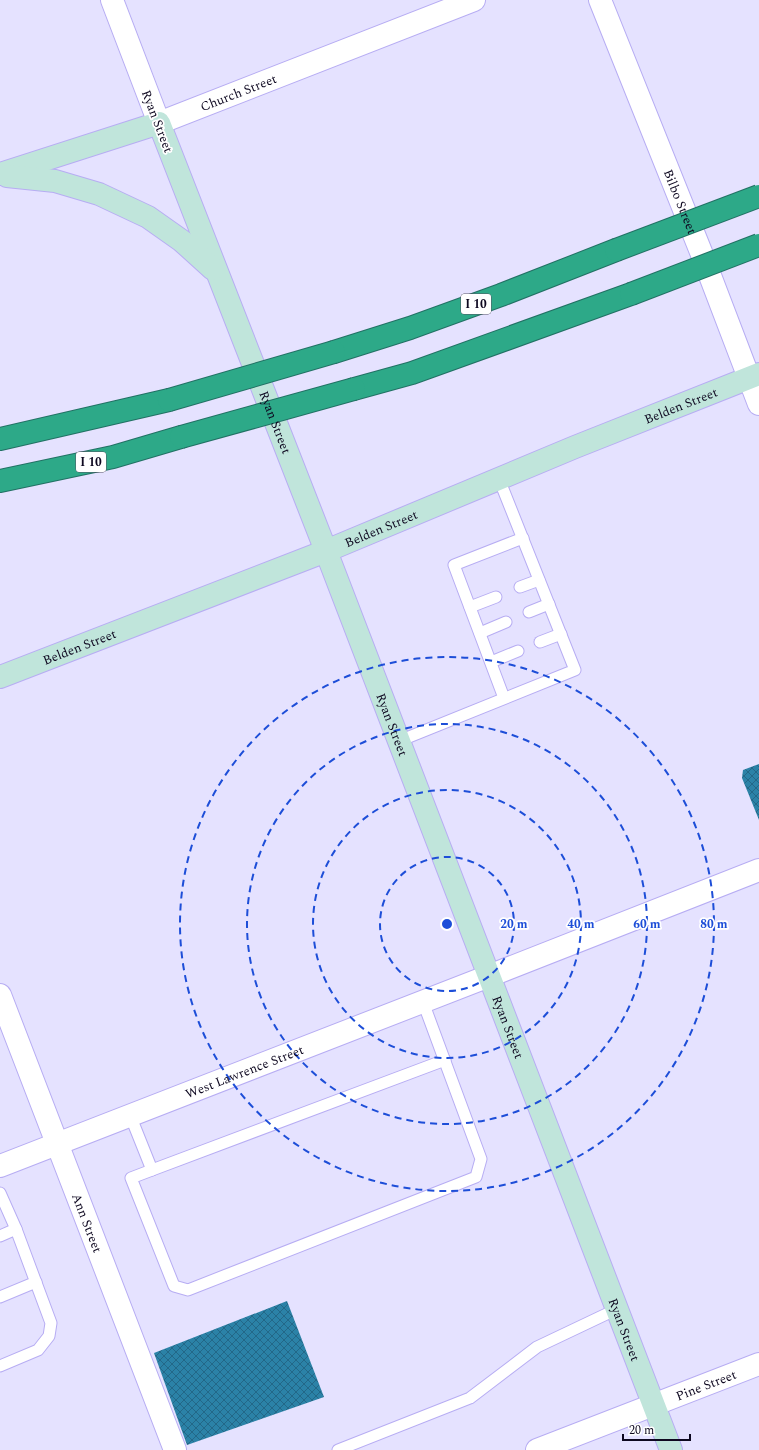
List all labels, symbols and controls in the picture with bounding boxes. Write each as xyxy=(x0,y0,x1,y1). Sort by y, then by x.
street label: Church Street xyxy=(197,69,280,117)
street label: Ryan Street xyxy=(136,87,178,156)
street label: Bilbo Street xyxy=(658,166,702,238)
road number: I 10 xyxy=(461,294,491,314)
street label: Belden Street xyxy=(641,382,721,430)
street label: Ryan Street xyxy=(253,388,296,457)
road number: I 10 xyxy=(76,452,106,472)
street label: Belden Street xyxy=(342,505,421,553)
street label: Belden Street xyxy=(40,624,120,671)
street label: Ryan Street xyxy=(370,690,413,759)
text: 20 m xyxy=(500,915,528,934)
text: 40 m xyxy=(567,915,595,934)
text: 60 m xyxy=(633,915,661,934)
text: 80 m xyxy=(700,915,728,934)
centre of rings xyxy=(440,917,454,931)
street label: Ryan Street xyxy=(486,993,529,1062)
street label: West Lawrence Street xyxy=(182,1040,307,1104)
street label: Ann Street xyxy=(66,1190,107,1256)
street label: Ryan Street xyxy=(603,1295,645,1364)
street label: Pine Street xyxy=(673,1365,740,1406)
scale bar xyxy=(623,1416,690,1442)
text: 20 m xyxy=(629,1421,654,1440)

